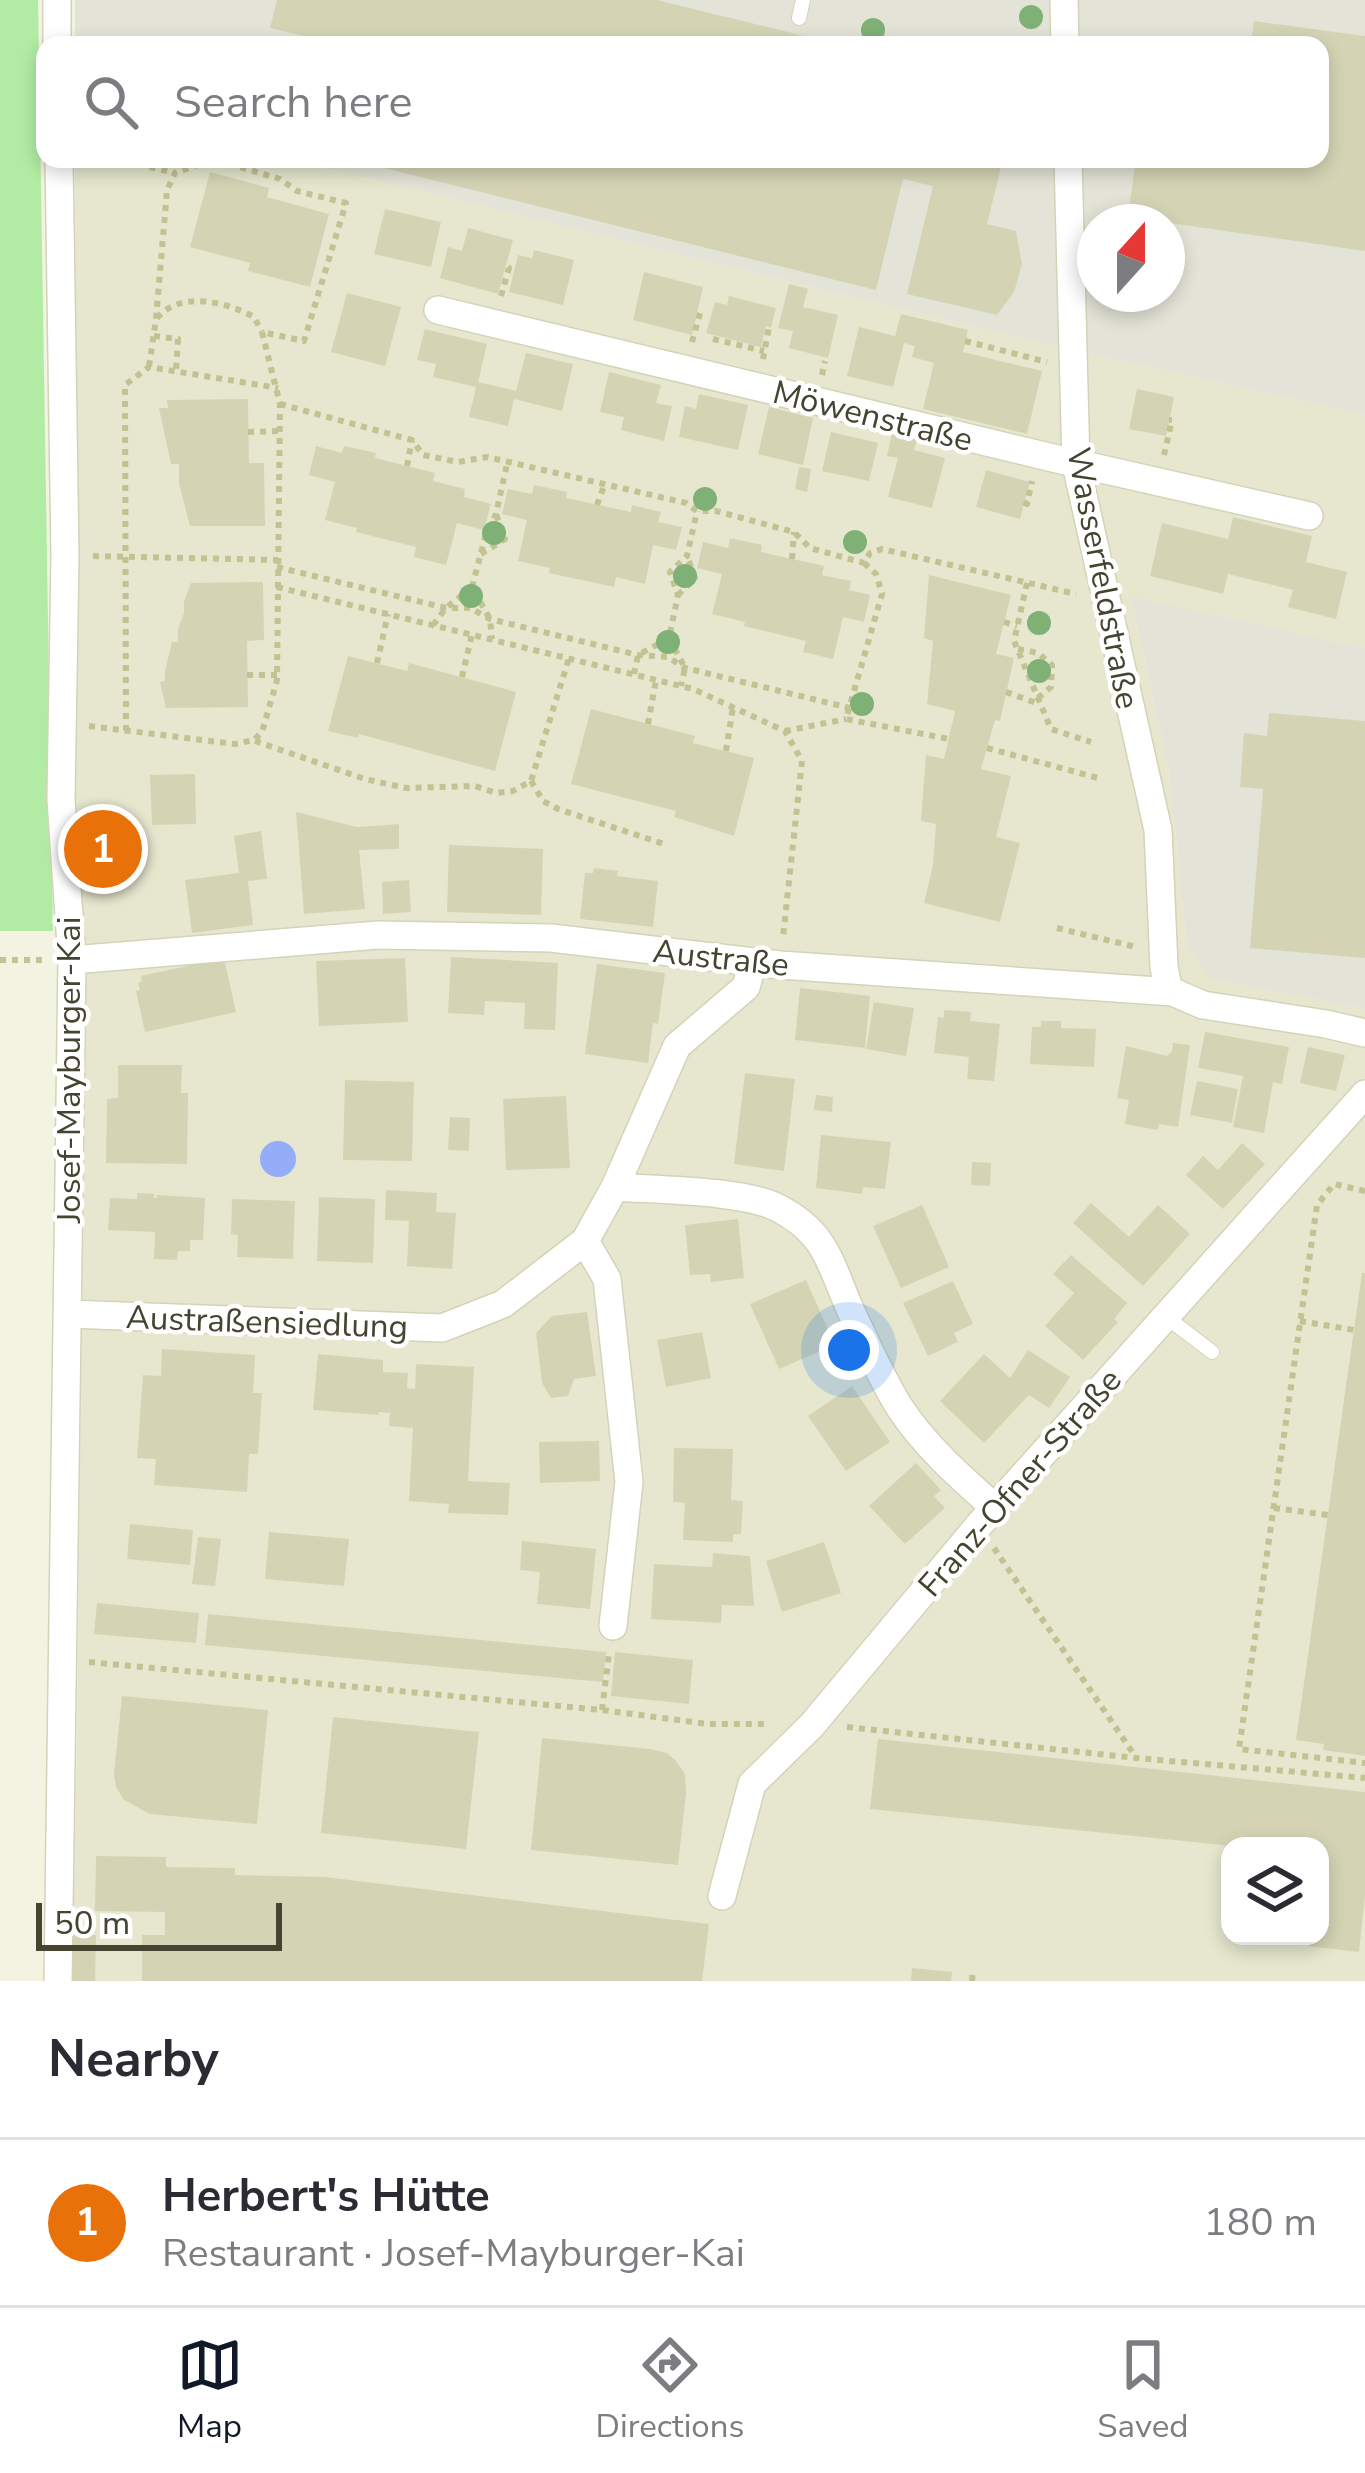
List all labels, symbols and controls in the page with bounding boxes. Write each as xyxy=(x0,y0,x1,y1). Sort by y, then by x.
search box xyxy=(36,36,1329,168)
icon: search xyxy=(78,69,144,135)
text: Search here xyxy=(174,72,413,133)
north arrow xyxy=(1077,204,1185,312)
street label: Möwenstraße xyxy=(768,370,977,463)
street label: Wasserfeldstraße xyxy=(1055,444,1150,713)
pin: 1 xyxy=(64,804,142,894)
street label: Josef-Mayburger-Kai xyxy=(47,917,92,1224)
street label: Austraße xyxy=(650,929,791,988)
street label: Austraßensiedlung xyxy=(125,1295,409,1350)
your location xyxy=(819,1320,879,1380)
street label: Franz-Ofner-Straße xyxy=(908,1359,1132,1607)
map controls xyxy=(1221,1837,1329,1945)
button: layers xyxy=(1221,1837,1329,1945)
scale bar xyxy=(36,1897,282,1950)
text: 50 m xyxy=(54,1901,130,1946)
text: Nearby xyxy=(48,2024,219,2094)
text: Herbert's Hütte xyxy=(162,2166,490,2227)
text: 1 xyxy=(75,2196,99,2249)
text: 180 m xyxy=(1203,2196,1317,2249)
text: Restaurant · Josef-Mayburger-Kai xyxy=(162,2227,745,2280)
tab: Map xyxy=(177,2332,243,2449)
tab: Directions xyxy=(596,2332,744,2449)
tab: Saved xyxy=(1097,2332,1188,2449)

